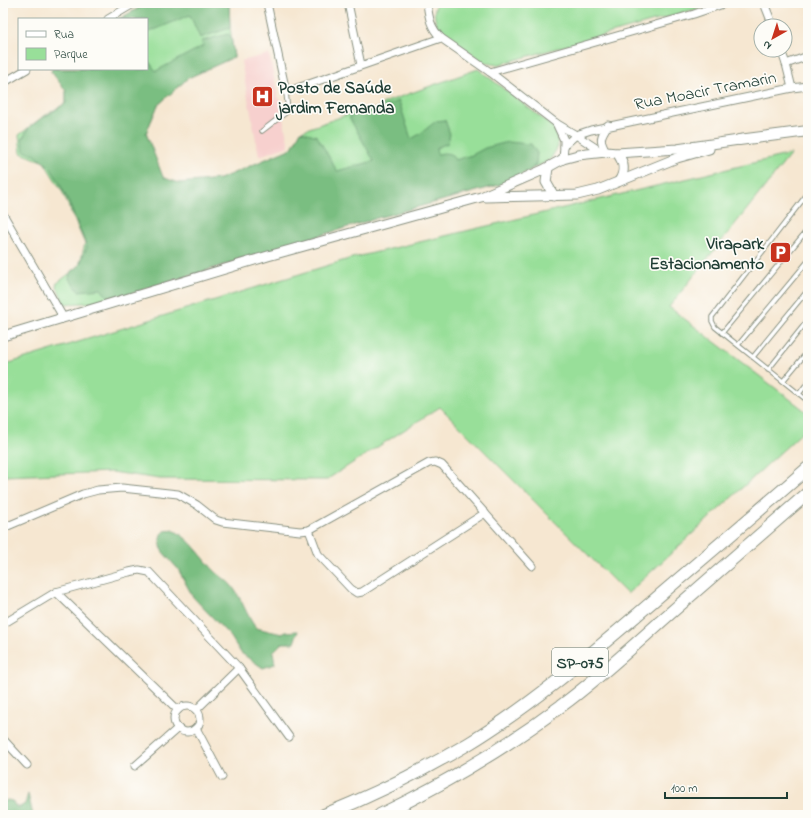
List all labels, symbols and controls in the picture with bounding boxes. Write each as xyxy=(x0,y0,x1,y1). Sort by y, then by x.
legend xyxy=(18,18,148,70)
north arrow xyxy=(753,18,793,58)
text: Rua xyxy=(54,26,74,44)
text: N xyxy=(759,36,775,54)
text: Parque xyxy=(54,46,88,64)
street label: Rua Moacir Tramarin xyxy=(632,65,778,118)
place label: Posto de Saúde jardim Fernanda xyxy=(275,76,394,121)
hospital icon: Posto de Saúde jardim Fernanda xyxy=(250,84,276,110)
place label: Virapark Estacionamento xyxy=(649,232,765,277)
parking icon: Virapark Estacionamento xyxy=(767,240,793,266)
road number: SP-075 xyxy=(552,648,608,676)
scale bar xyxy=(665,774,787,800)
text: 100 m xyxy=(671,780,698,798)

